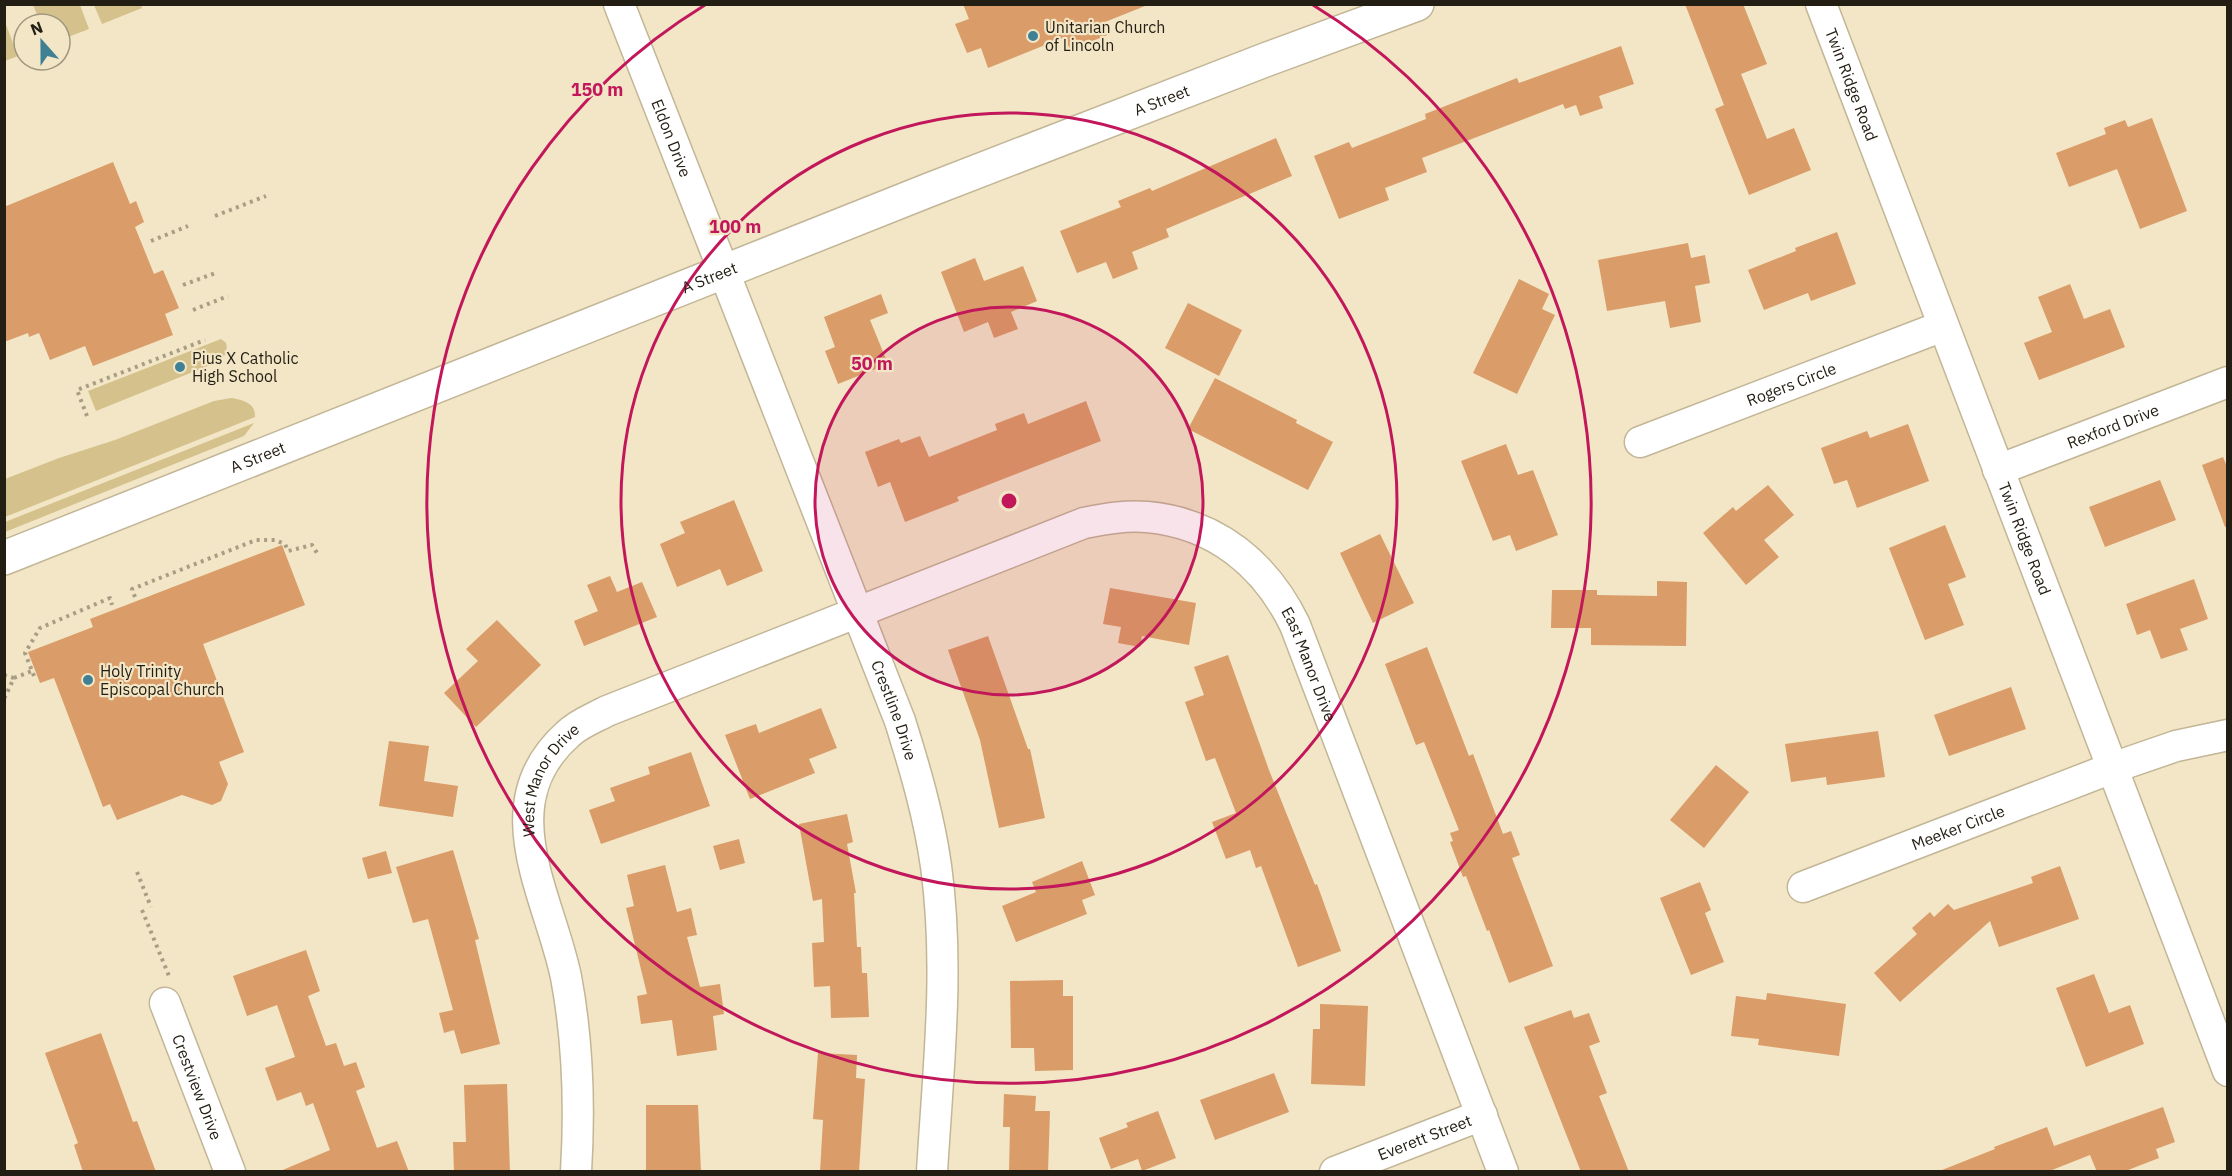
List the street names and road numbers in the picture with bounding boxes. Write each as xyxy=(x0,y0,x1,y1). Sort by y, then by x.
street label: Twin Ridge Road xyxy=(1821,25,1882,144)
street label: A Street xyxy=(1131,80,1192,120)
street label: Eldon Drive xyxy=(647,96,696,180)
street label: A Street xyxy=(679,257,740,297)
street label: Rogers Circle xyxy=(1744,358,1839,410)
street label: Rexford Drive xyxy=(2064,399,2162,453)
street label: A Street xyxy=(227,437,288,477)
street label: Twin Ridge Road xyxy=(1994,479,2055,598)
street label: East Manor Drive xyxy=(1277,603,1341,724)
street label: Crestline Drive xyxy=(867,657,921,763)
street label: West Manor Drive xyxy=(518,719,583,838)
street label: Meeker Circle xyxy=(1909,800,2008,854)
street label: Crestview Drive xyxy=(168,1031,227,1143)
street label: Everett Street xyxy=(1375,1110,1474,1165)

